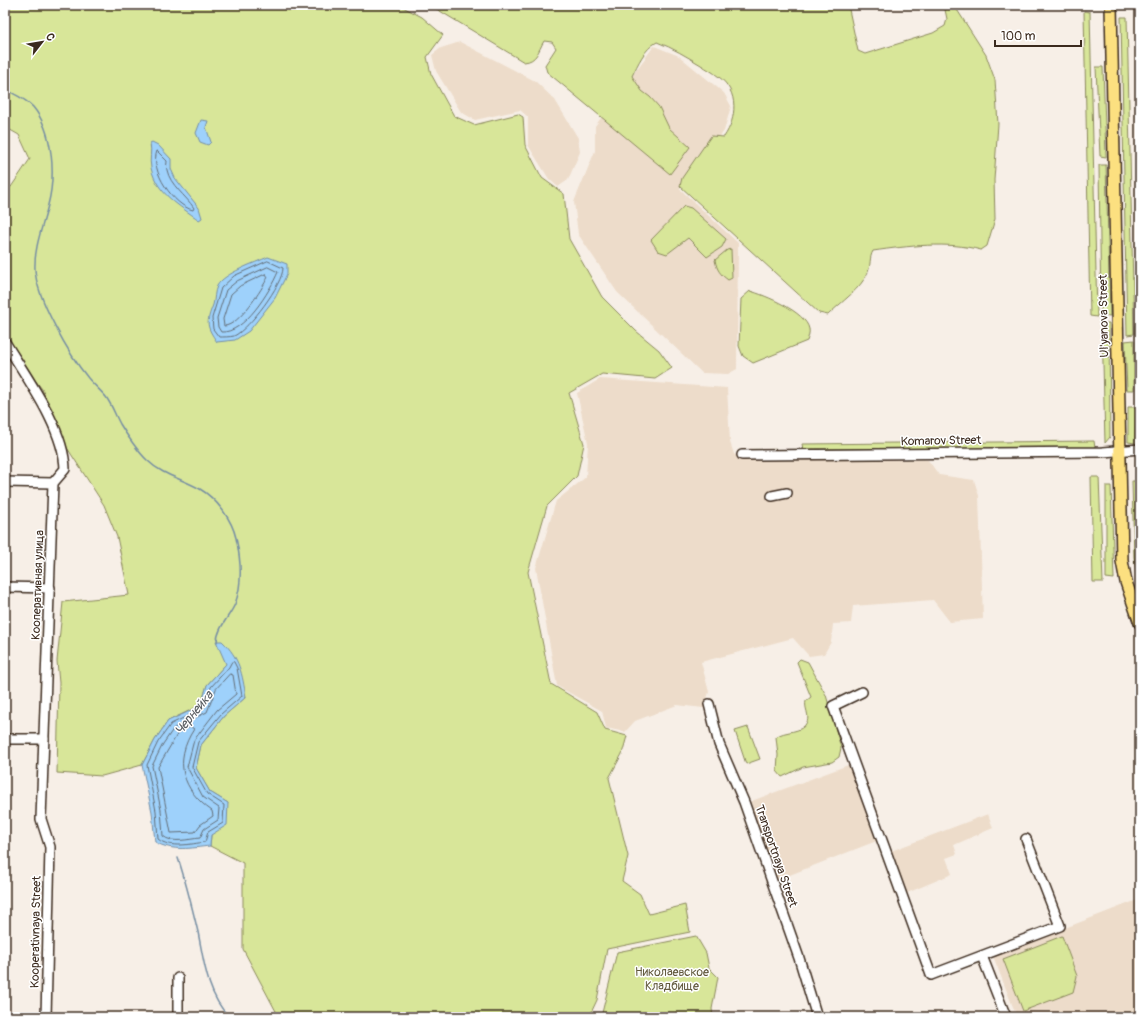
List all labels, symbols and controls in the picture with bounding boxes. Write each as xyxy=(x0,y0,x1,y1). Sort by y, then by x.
north arrow xyxy=(22,22,62,62)
scale bar xyxy=(995,22,1081,48)
text: 100 m xyxy=(1001,29,1036,44)
text: С xyxy=(43,31,58,44)
street label: Ul'yanova Street xyxy=(1096,274,1112,358)
street label: Komarov Street xyxy=(901,433,982,449)
street label: Кооперативная улица xyxy=(29,529,47,640)
water label: Чернейка xyxy=(171,687,217,738)
street label: Transportnaya Street xyxy=(751,803,801,909)
street label: Kooperativnaya Street xyxy=(28,876,44,988)
park label: Николаевское Кладбище xyxy=(635,965,709,994)

